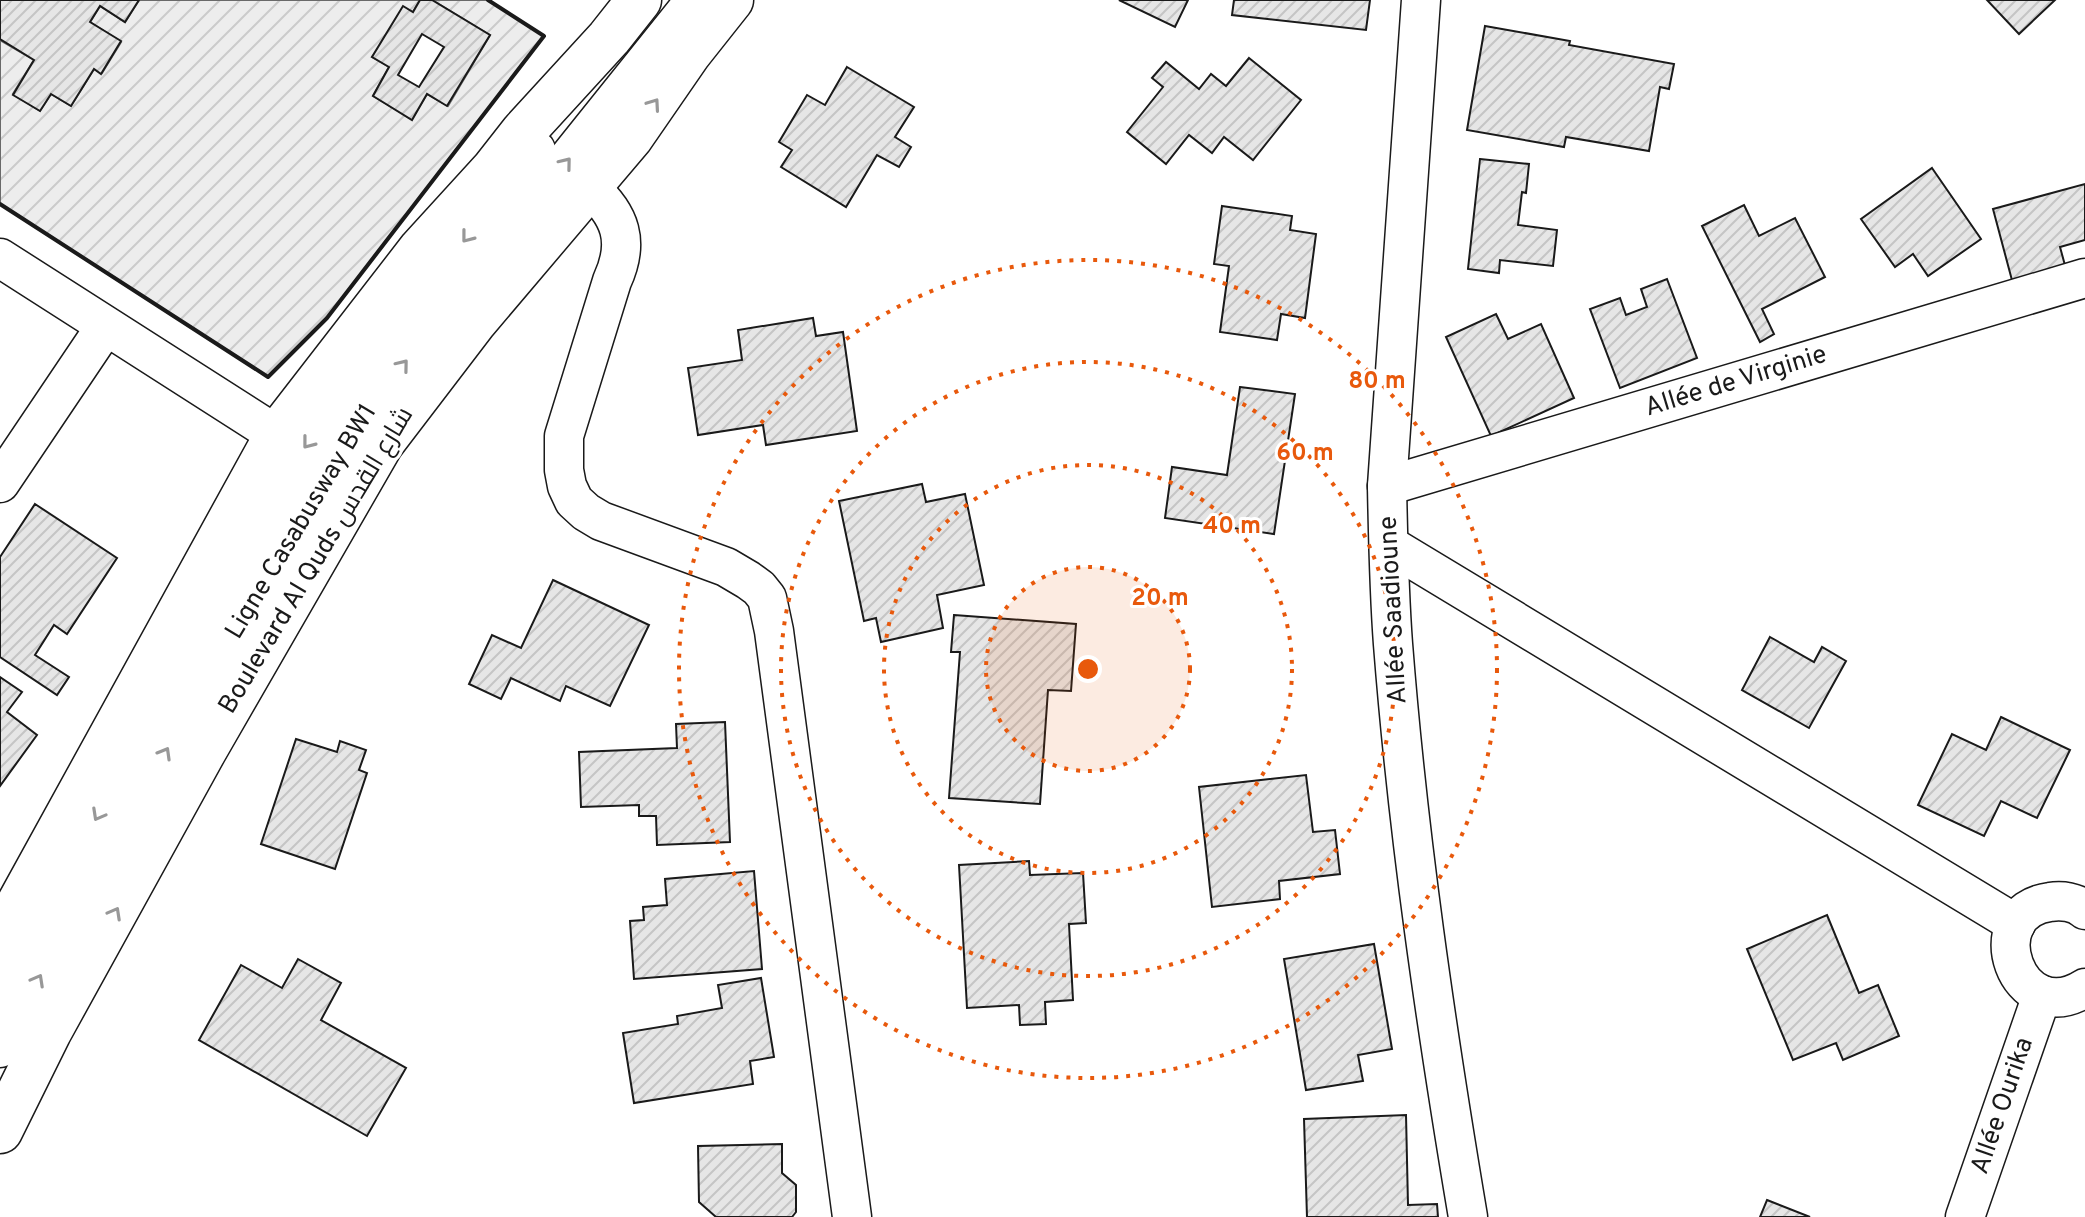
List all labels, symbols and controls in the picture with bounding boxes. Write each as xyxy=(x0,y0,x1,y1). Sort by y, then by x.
one-way arrow xyxy=(644,98,659,113)
one-way arrow xyxy=(556,158,571,172)
one-way arrow xyxy=(463,228,477,243)
street label: Allée de Virginie xyxy=(1641,339,1831,425)
one-way arrow xyxy=(393,359,407,374)
text: 80 m xyxy=(1348,367,1406,397)
street label: Ligne Casabusway BW1 xyxy=(219,398,385,646)
street label: Boulevard Al Quds شارع القدس xyxy=(212,402,422,720)
one-way arrow xyxy=(303,434,318,448)
text: 60 m xyxy=(1276,439,1334,469)
text: 40 m xyxy=(1203,512,1261,542)
street label: Allée Saadioune xyxy=(1373,515,1415,705)
text: 20 m xyxy=(1131,584,1189,614)
centre of rings xyxy=(1074,655,1102,683)
one-way arrow xyxy=(155,747,171,762)
one-way arrow xyxy=(92,806,108,821)
one-way arrow xyxy=(105,907,120,921)
one-way arrow xyxy=(28,974,44,989)
street label: Allée Ourika xyxy=(1964,1033,2042,1179)

